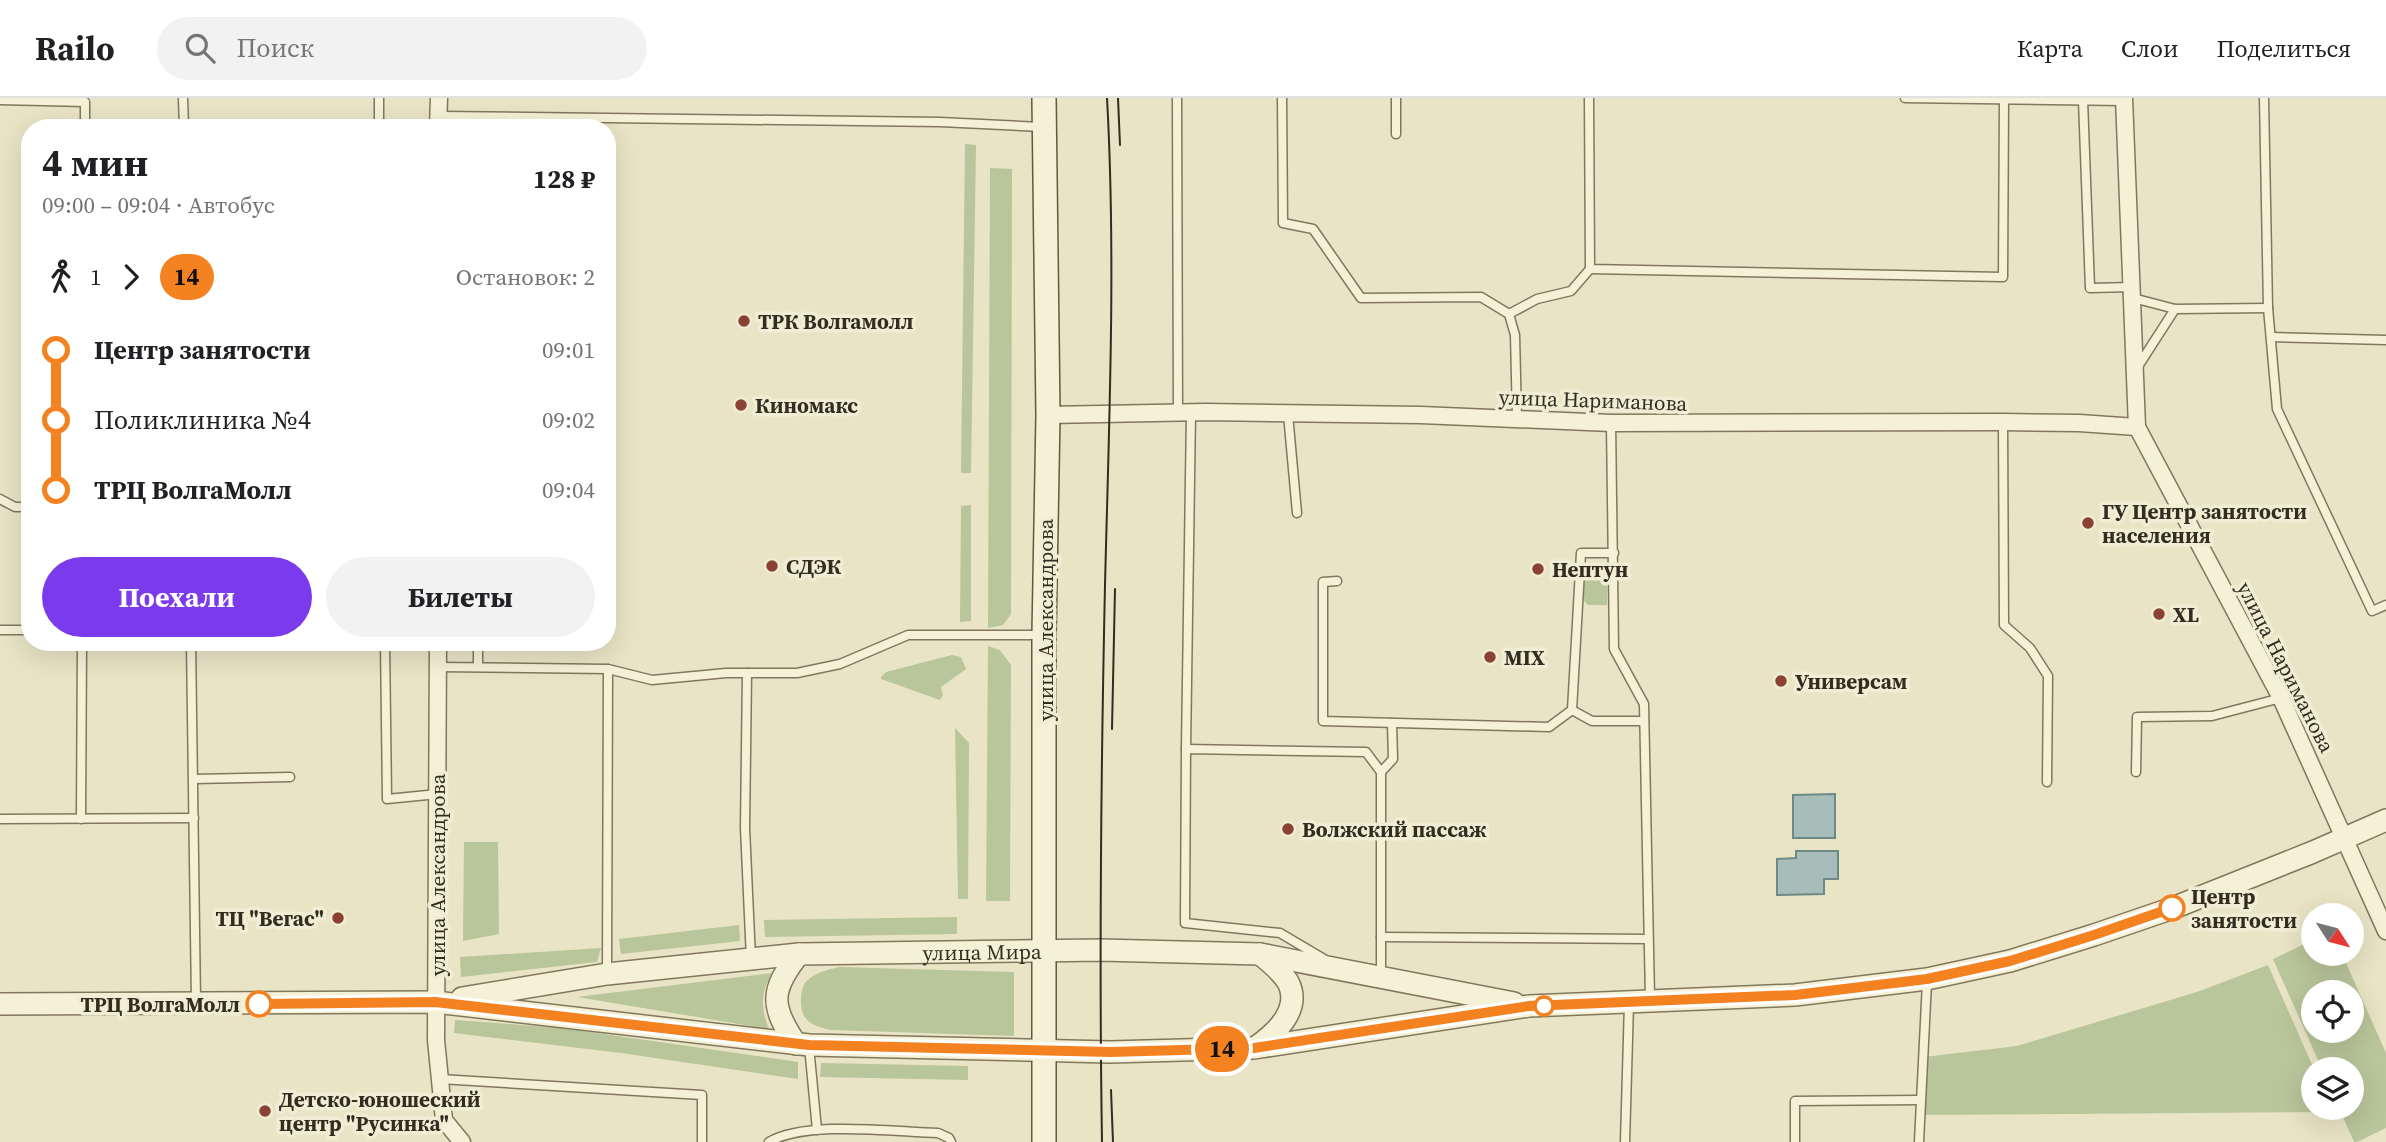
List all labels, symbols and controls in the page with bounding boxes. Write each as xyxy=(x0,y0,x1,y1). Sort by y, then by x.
search box xyxy=(157,17,647,80)
text: Railo xyxy=(35,26,115,71)
icon: search xyxy=(181,29,219,67)
text: Поиск xyxy=(237,30,314,66)
text: Карта xyxy=(2017,32,2083,65)
text: Слои xyxy=(2121,32,2178,65)
text: Поделиться xyxy=(2216,32,2351,65)
text: 4 мин xyxy=(42,137,148,189)
text: 128 ₽ xyxy=(533,161,595,197)
text: 09:00 – 09:04 · Автобус xyxy=(42,189,275,221)
icon: walk xyxy=(42,258,80,296)
icon: forward xyxy=(112,258,150,296)
text: 14 xyxy=(174,260,200,293)
text: 1 xyxy=(90,261,102,293)
text: Остановок: 2 xyxy=(456,261,595,293)
place label: ТРК Волгамолл xyxy=(758,307,913,336)
marker: ТРК Волгамолл xyxy=(736,313,752,329)
text: Центр занятости xyxy=(94,332,311,368)
text: 09:01 xyxy=(542,334,595,366)
street label: улица Нариманова xyxy=(1498,382,1688,418)
place label: Киномакс xyxy=(755,391,858,420)
marker: Киномакс xyxy=(733,397,749,413)
text: Поликлиника №4 xyxy=(94,402,311,438)
text: 09:02 xyxy=(542,404,595,436)
text: ТРЦ ВолгаМолл xyxy=(94,472,292,508)
text: 09:04 xyxy=(542,474,595,506)
place label: ГУ Центр занятости населения xyxy=(2102,497,2307,550)
marker: ГУ Центр занятости населения xyxy=(2080,515,2096,531)
street label: улица Александрова xyxy=(1031,518,1060,721)
place label: СДЭК xyxy=(786,552,841,581)
place label: Нептун xyxy=(1552,555,1628,584)
button: Поехали xyxy=(42,557,312,637)
button: Билеты xyxy=(326,557,595,637)
marker: СДЭК xyxy=(764,558,780,574)
marker: Нептун xyxy=(1530,561,1546,577)
street label: улица Нариманова xyxy=(2230,576,2342,758)
place label: XL xyxy=(2173,600,2199,629)
marker: XL xyxy=(2151,606,2167,622)
place label: MIX xyxy=(1504,643,1545,672)
marker: MIX xyxy=(1482,649,1498,665)
place label: Универсам xyxy=(1795,667,1907,696)
marker: Универсам xyxy=(1773,673,1789,689)
street label: улица Александрова xyxy=(423,773,452,976)
place label: Волжский пассаж xyxy=(1302,815,1487,844)
marker: Волжский пассаж xyxy=(1280,821,1296,837)
place label: Центр занятости xyxy=(2191,882,2297,935)
marker: Центр занятости xyxy=(2159,895,2185,921)
north arrow xyxy=(2301,903,2364,966)
map controls xyxy=(2301,903,2364,1120)
place label: ТЦ "Вегас" xyxy=(216,904,324,933)
marker: ТЦ "Вегас" xyxy=(330,910,346,926)
street label: улица Мира xyxy=(922,936,1042,967)
button: locate xyxy=(2301,980,2364,1043)
place label: ТРЦ ВолгаМолл xyxy=(80,990,240,1019)
marker: ТРЦ ВолгаМолл xyxy=(246,991,272,1017)
unlabelled marker xyxy=(1534,996,1554,1016)
line badge: 14 xyxy=(1190,1026,1254,1072)
text: 14 xyxy=(1209,1032,1235,1065)
button: layers xyxy=(2301,1057,2364,1120)
place label: Детско-юношеский центр "Русинка" xyxy=(279,1085,481,1138)
marker: Детско-юношеский центр "Русинка" xyxy=(257,1103,273,1119)

